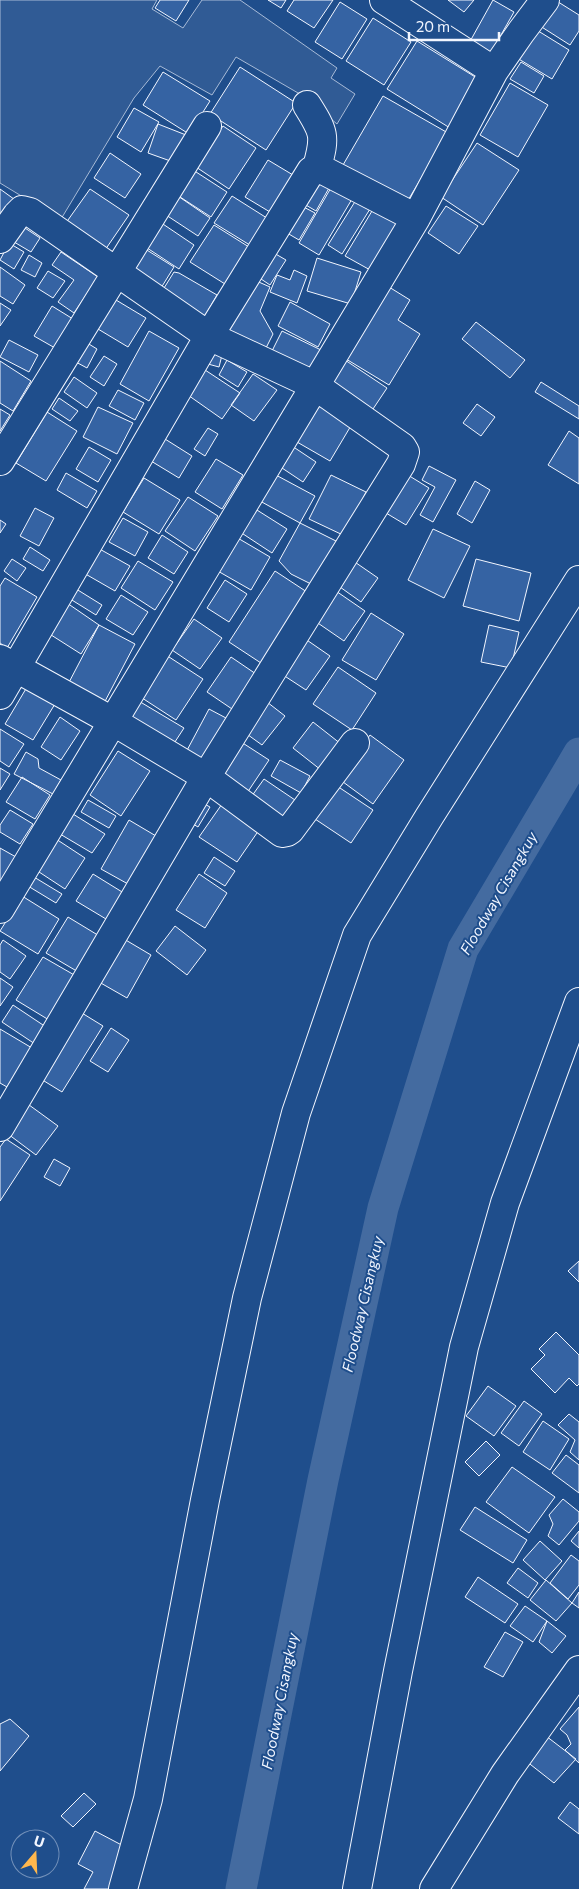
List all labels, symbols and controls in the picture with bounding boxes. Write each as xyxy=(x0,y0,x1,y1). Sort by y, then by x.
scale bar xyxy=(409,10,499,42)
text: 20 m xyxy=(416,17,450,35)
water label: Floodway Cisangkuy xyxy=(456,827,541,958)
water label: Floodway Cisangkuy xyxy=(338,1233,387,1374)
water label: Floodway Cisangkuy xyxy=(257,1630,301,1771)
north arrow xyxy=(10,1829,60,1879)
text: U xyxy=(32,1832,47,1851)

